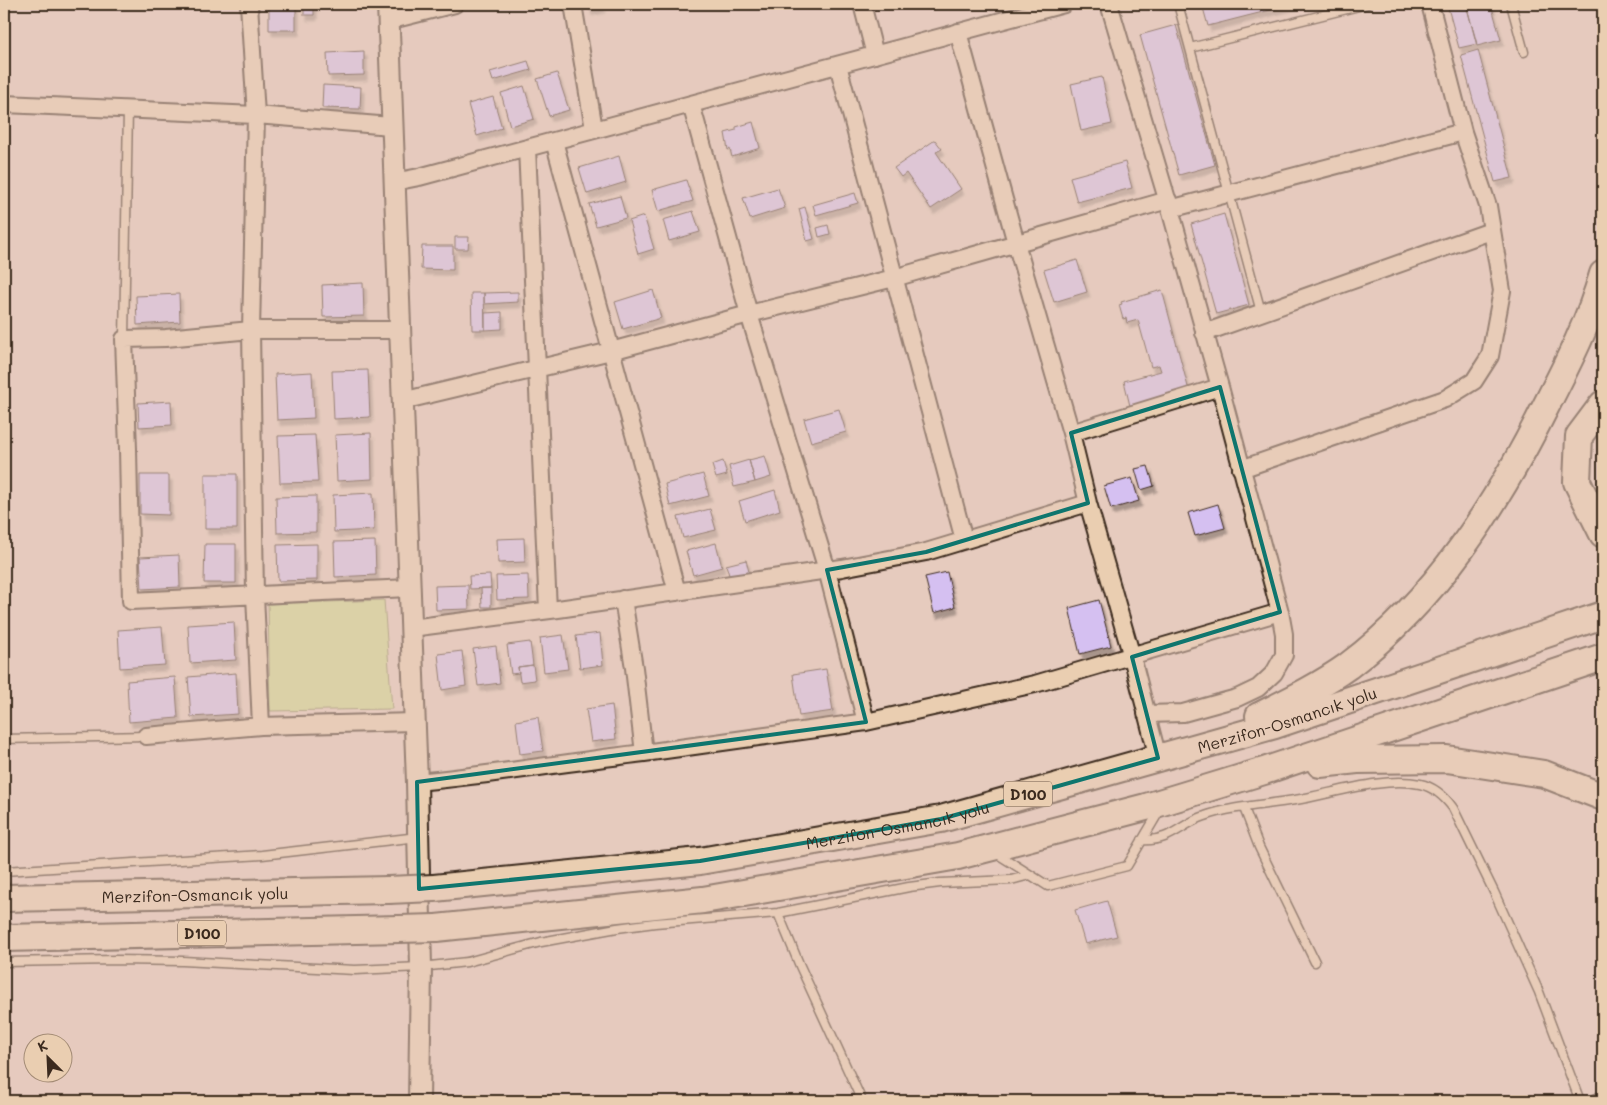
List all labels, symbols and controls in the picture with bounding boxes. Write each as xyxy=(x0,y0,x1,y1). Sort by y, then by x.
street label: Merzifon-Osmancık yolu xyxy=(1195,681,1379,757)
road number: D100 xyxy=(1004,782,1052,806)
street label: Merzifon-Osmancık yolu xyxy=(804,796,991,853)
street label: Merzifon-Osmancık yolu xyxy=(101,882,289,906)
road number: D100 xyxy=(178,920,226,946)
north arrow xyxy=(22,1032,72,1082)
text: K xyxy=(34,1035,51,1056)

